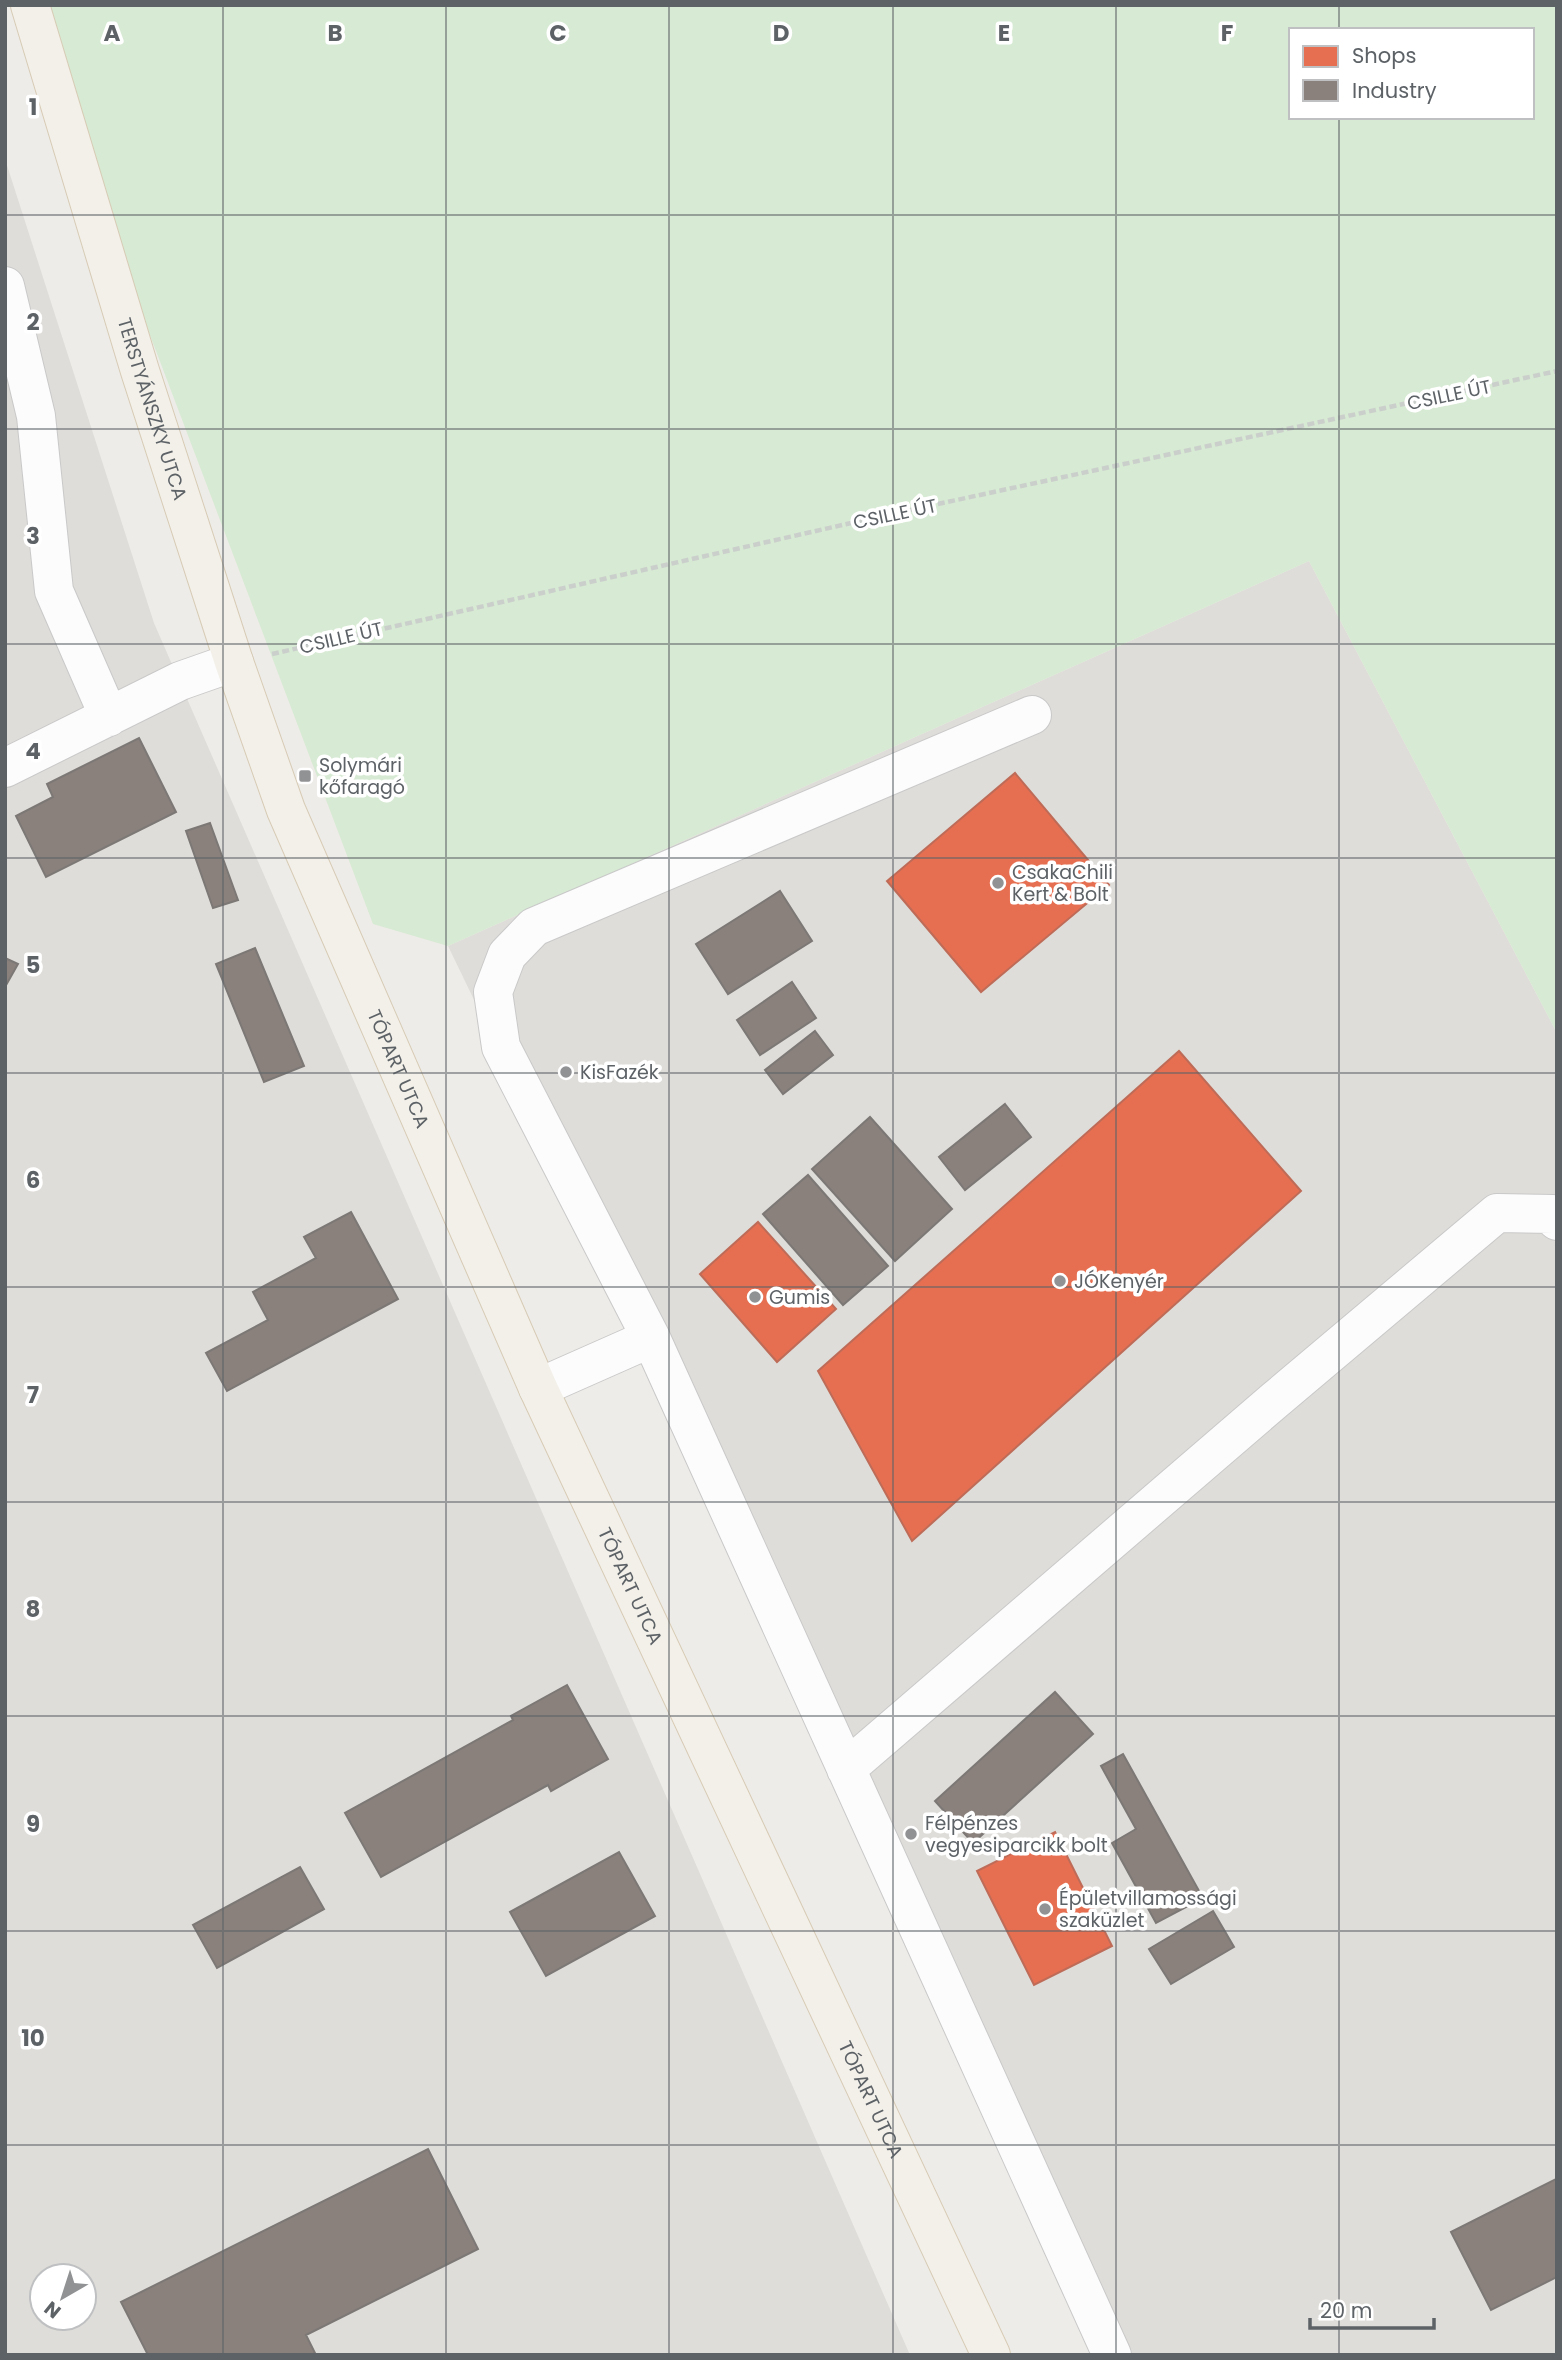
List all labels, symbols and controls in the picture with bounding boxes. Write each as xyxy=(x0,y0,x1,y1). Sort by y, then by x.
text: A xyxy=(104,17,121,49)
text: B xyxy=(327,17,343,49)
text: C xyxy=(549,17,567,49)
text: D xyxy=(773,17,789,49)
text: E xyxy=(998,17,1010,49)
text: F xyxy=(1221,17,1233,49)
legend xyxy=(1289,28,1534,119)
text: Shops xyxy=(1352,41,1416,70)
text: Industry xyxy=(1352,76,1437,105)
text: 1 xyxy=(29,91,37,123)
text: 2 xyxy=(26,306,40,338)
street label: TERSTYÁNSZKY UTCA xyxy=(111,314,194,504)
street label: CSILLE ÚT xyxy=(1405,373,1493,417)
street label: CSILLE ÚT xyxy=(851,492,939,536)
text: 3 xyxy=(26,520,40,552)
street label: CSILLE ÚT xyxy=(297,615,385,661)
text: 4 xyxy=(25,735,41,767)
place label: Solymári kőfaragó xyxy=(319,752,405,801)
marker: Solymári kőfaragó xyxy=(297,768,313,784)
place label: CsakaChili Kert & Bolt xyxy=(1012,859,1113,908)
marker: CsakaChili Kert & Bolt xyxy=(990,875,1006,891)
text: 5 xyxy=(26,949,40,981)
street label: TÓPART UTCA xyxy=(361,1005,437,1132)
place label: KisFazék xyxy=(580,1059,659,1086)
marker: KisFazék xyxy=(558,1064,574,1080)
text: 6 xyxy=(26,1164,40,1196)
place label: JÓKenyér xyxy=(1074,1268,1164,1295)
marker: JÓKenyér xyxy=(1052,1273,1068,1289)
place label: Gumis xyxy=(769,1284,830,1311)
marker: Gumis xyxy=(747,1289,763,1305)
text: 7 xyxy=(27,1379,39,1411)
street label: TÓPART UTCA xyxy=(592,1523,670,1649)
text: 8 xyxy=(26,1593,40,1625)
text: 9 xyxy=(26,1808,40,1840)
place label: Félpénzes vegyesiparcikk bolt xyxy=(925,1810,1108,1859)
marker: Félpénzes vegyesiparcikk bolt xyxy=(903,1826,919,1842)
place label: Épületvillamossági szaküzlet xyxy=(1059,1885,1237,1934)
marker: Épületvillamossági szaküzlet xyxy=(1037,1901,1053,1917)
text: 10 xyxy=(21,2022,45,2054)
street label: TÓPART UTCA xyxy=(832,2036,910,2163)
north arrow xyxy=(28,2262,98,2332)
scale bar xyxy=(1310,2286,1434,2330)
text: N xyxy=(39,2295,67,2325)
text: 20 m xyxy=(1320,2296,1373,2325)

